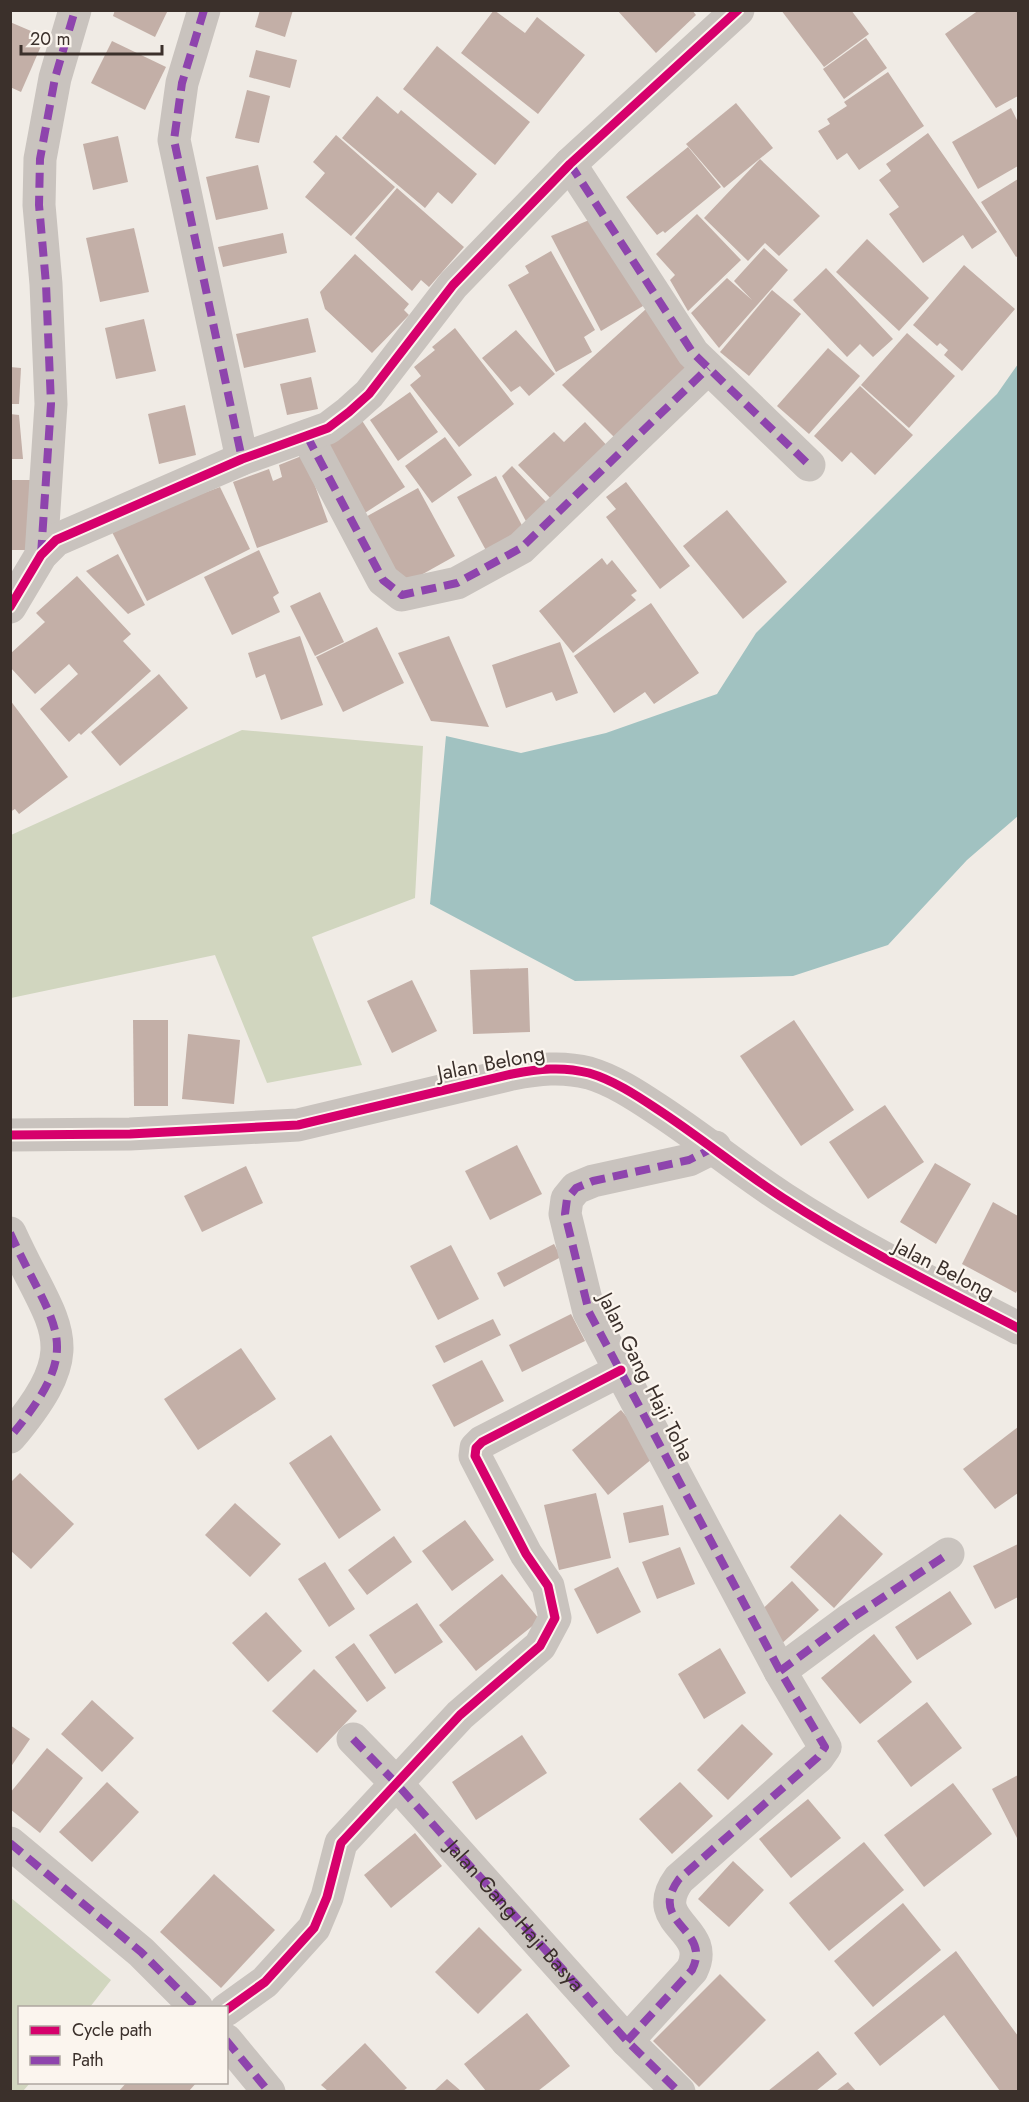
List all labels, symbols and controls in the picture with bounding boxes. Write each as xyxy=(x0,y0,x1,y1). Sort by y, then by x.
scale bar xyxy=(21,18,162,56)
text: 20 m xyxy=(30,26,70,52)
street label: Jalan Belong xyxy=(432,1038,547,1089)
street label: Jalan Belong xyxy=(886,1229,999,1307)
street label: Jalan Gang Haji Toha xyxy=(589,1285,701,1466)
street label: Jalan Gang Haji Basya xyxy=(437,1831,591,1999)
legend xyxy=(18,2006,228,2084)
text: Cycle path xyxy=(72,2017,152,2043)
text: Path xyxy=(72,2047,104,2073)

